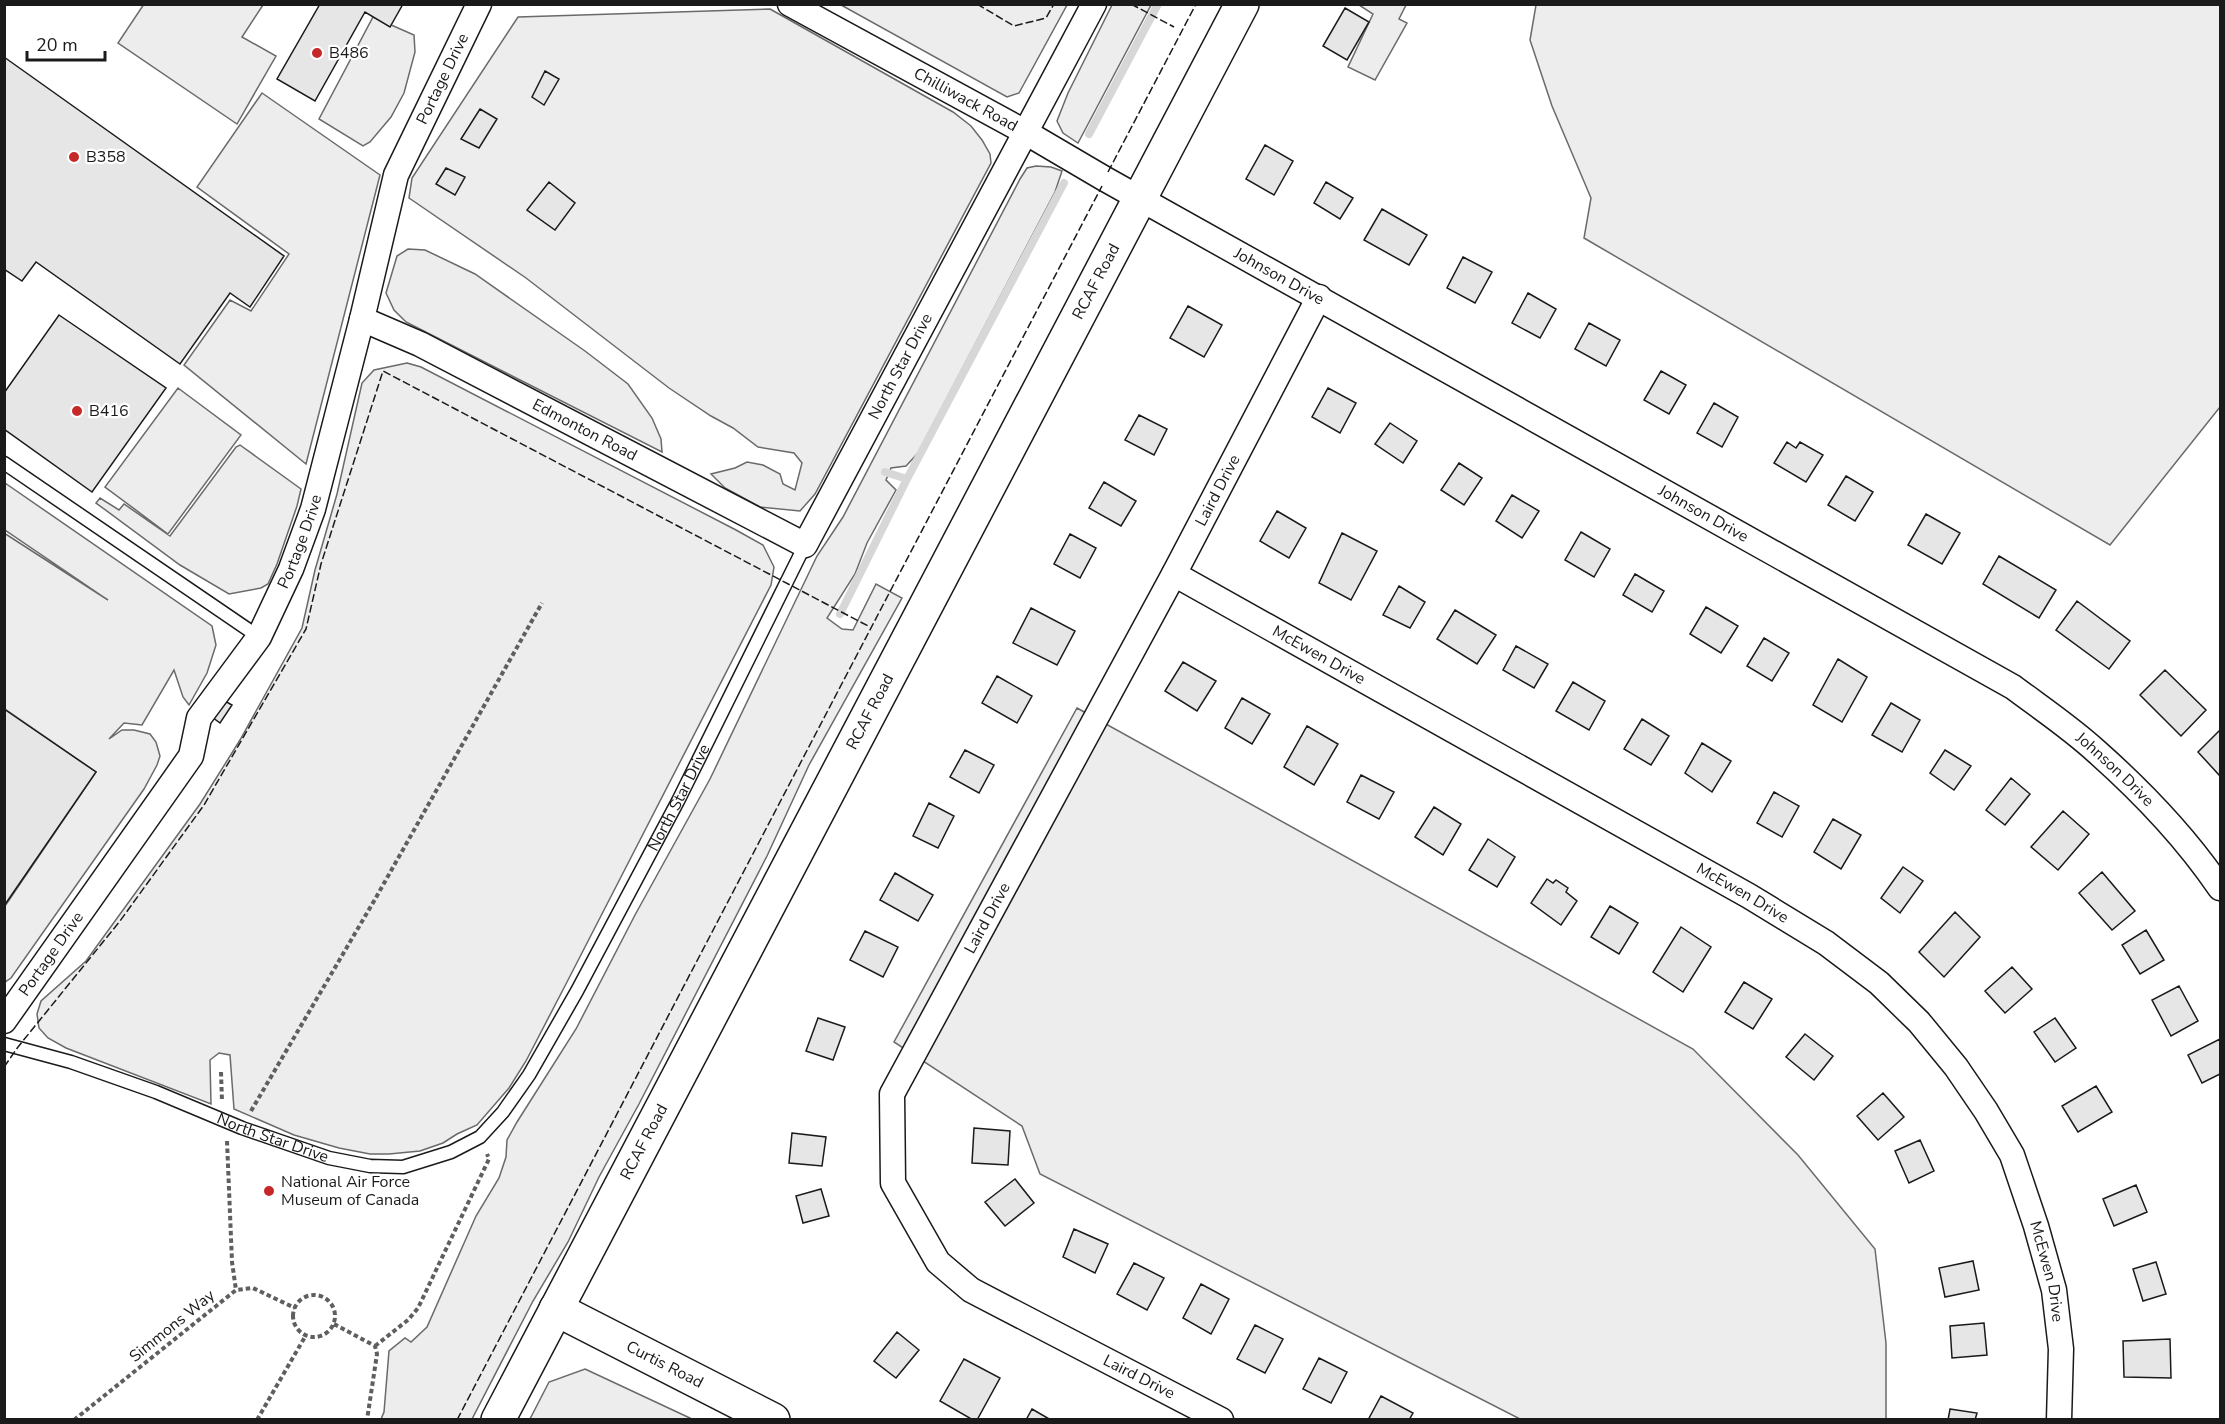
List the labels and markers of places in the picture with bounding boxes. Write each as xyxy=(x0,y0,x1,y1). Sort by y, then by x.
place label: B486 xyxy=(329,42,369,64)
marker: B486 xyxy=(310,46,324,60)
place label: B358 xyxy=(86,146,126,168)
marker: B358 xyxy=(67,150,81,164)
place label: B416 xyxy=(89,400,129,422)
marker: B416 xyxy=(70,404,84,418)
place label: National Air Force Museum of Canada xyxy=(281,1171,419,1211)
marker: National Air Force Museum of Canada xyxy=(262,1184,276,1198)

